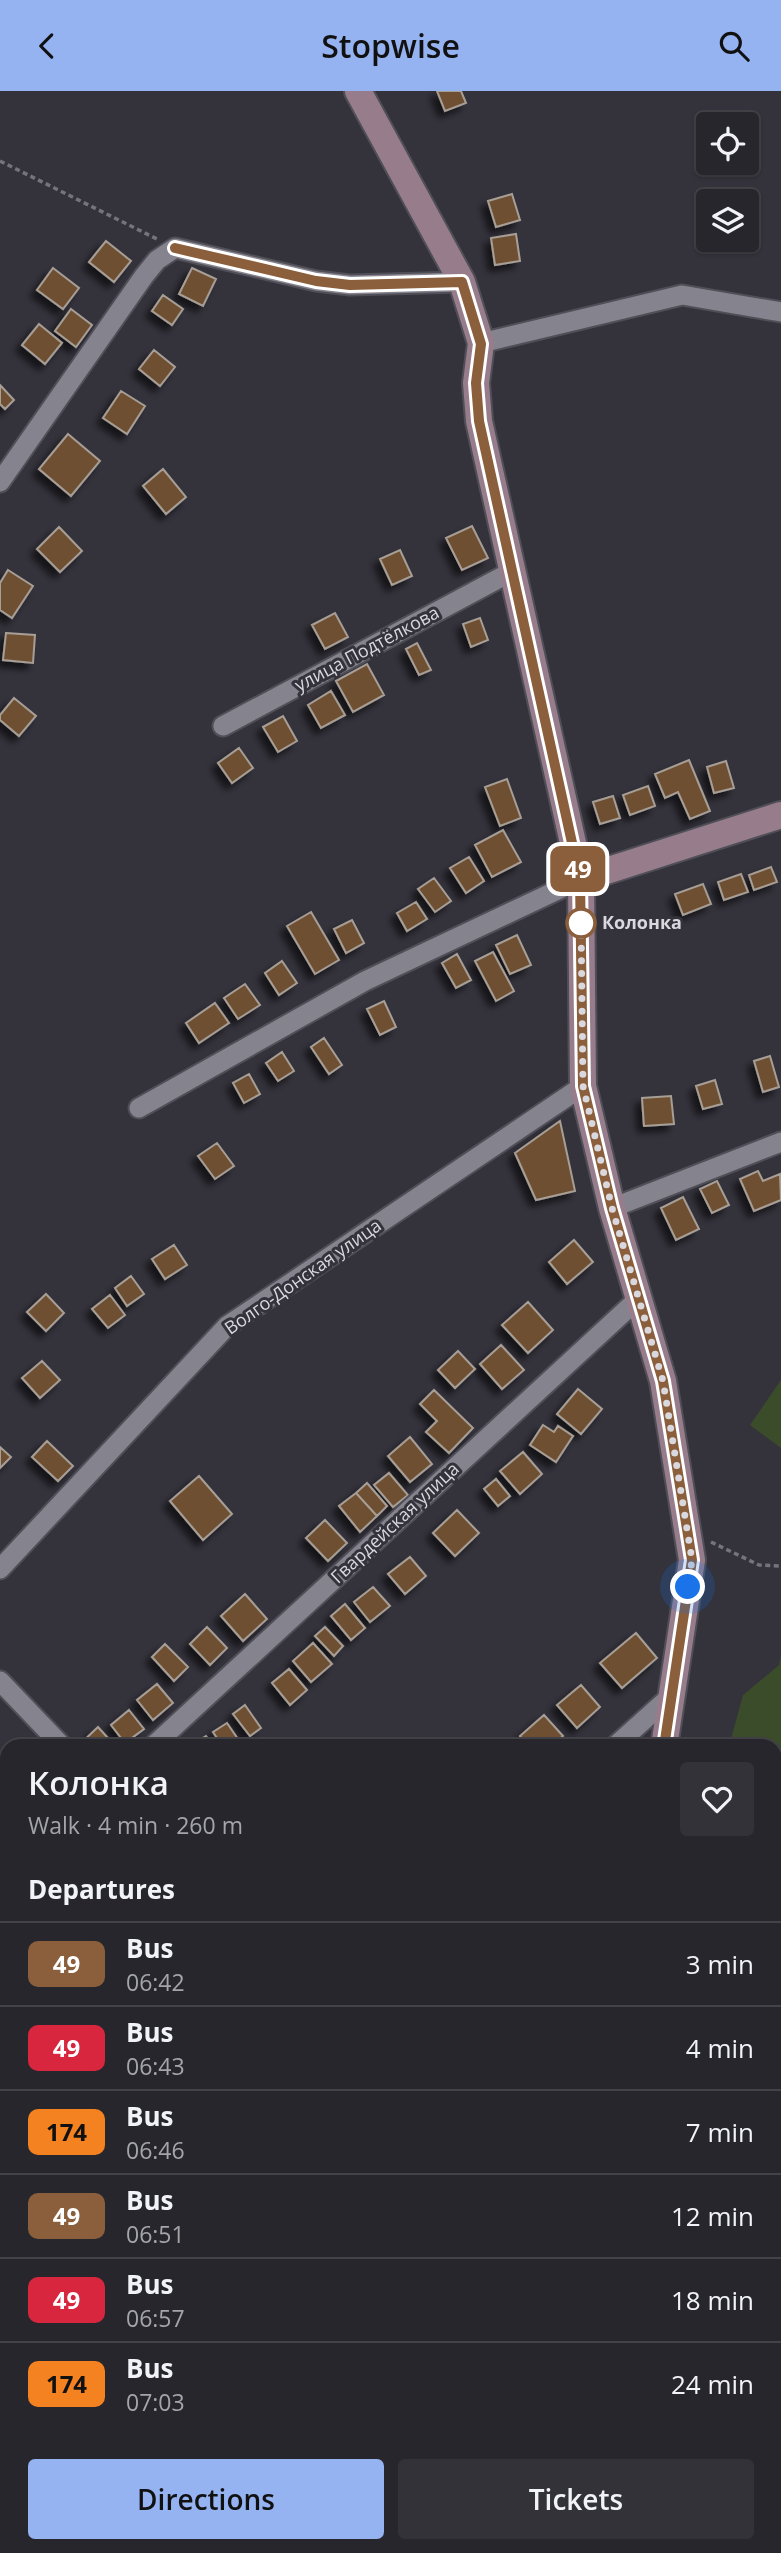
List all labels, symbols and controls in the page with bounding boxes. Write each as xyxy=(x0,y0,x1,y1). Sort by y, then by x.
text: Stopwise xyxy=(321,24,460,67)
icon: back xyxy=(28,27,66,65)
icon: search xyxy=(715,27,753,65)
map controls xyxy=(696,112,759,252)
button: locate xyxy=(696,112,759,175)
button: layers xyxy=(696,189,759,252)
street label: улица Подтёлкова xyxy=(290,600,443,696)
line badge: 49 xyxy=(546,846,610,892)
text: 49 xyxy=(564,852,592,885)
marker: Колонка xyxy=(566,908,596,938)
place label: Колонка xyxy=(602,910,682,934)
street label: Волго-Донская улица xyxy=(219,1213,386,1339)
street label: Гвардейская улица xyxy=(325,1456,464,1588)
your location xyxy=(670,1569,705,1604)
text: Колонка xyxy=(28,1760,169,1805)
button: heart xyxy=(680,1762,754,1836)
text: Walk · 4 min · 260 m xyxy=(28,1809,243,1841)
text: Departures xyxy=(28,1871,175,1907)
text: Bus xyxy=(126,1930,173,1966)
text: 3 min xyxy=(686,1946,754,1982)
text: 49 xyxy=(53,1947,80,1980)
text: 06:42 xyxy=(126,1966,185,1998)
text: Bus xyxy=(126,2014,173,2050)
text: 4 min xyxy=(686,2030,754,2066)
text: 49 xyxy=(53,2031,80,2064)
text: 06:43 xyxy=(126,2050,185,2082)
text: Bus xyxy=(126,2098,173,2134)
text: 7 min xyxy=(686,2114,754,2150)
text: 174 xyxy=(46,2115,87,2148)
text: 06:46 xyxy=(126,2134,185,2166)
text: Bus xyxy=(126,2182,173,2218)
text: 12 min xyxy=(671,2198,754,2234)
text: 49 xyxy=(53,2199,80,2232)
text: 06:51 xyxy=(126,2218,185,2250)
text: Bus xyxy=(126,2266,173,2302)
text: 18 min xyxy=(671,2282,754,2318)
text: 49 xyxy=(53,2283,80,2316)
text: 06:57 xyxy=(126,2302,185,2334)
text: Bus xyxy=(126,2350,173,2386)
text: 24 min xyxy=(671,2366,754,2402)
text: 174 xyxy=(46,2367,87,2400)
text: 07:03 xyxy=(126,2386,185,2418)
button: Directions xyxy=(28,2459,384,2539)
button: Tickets xyxy=(398,2459,754,2539)

